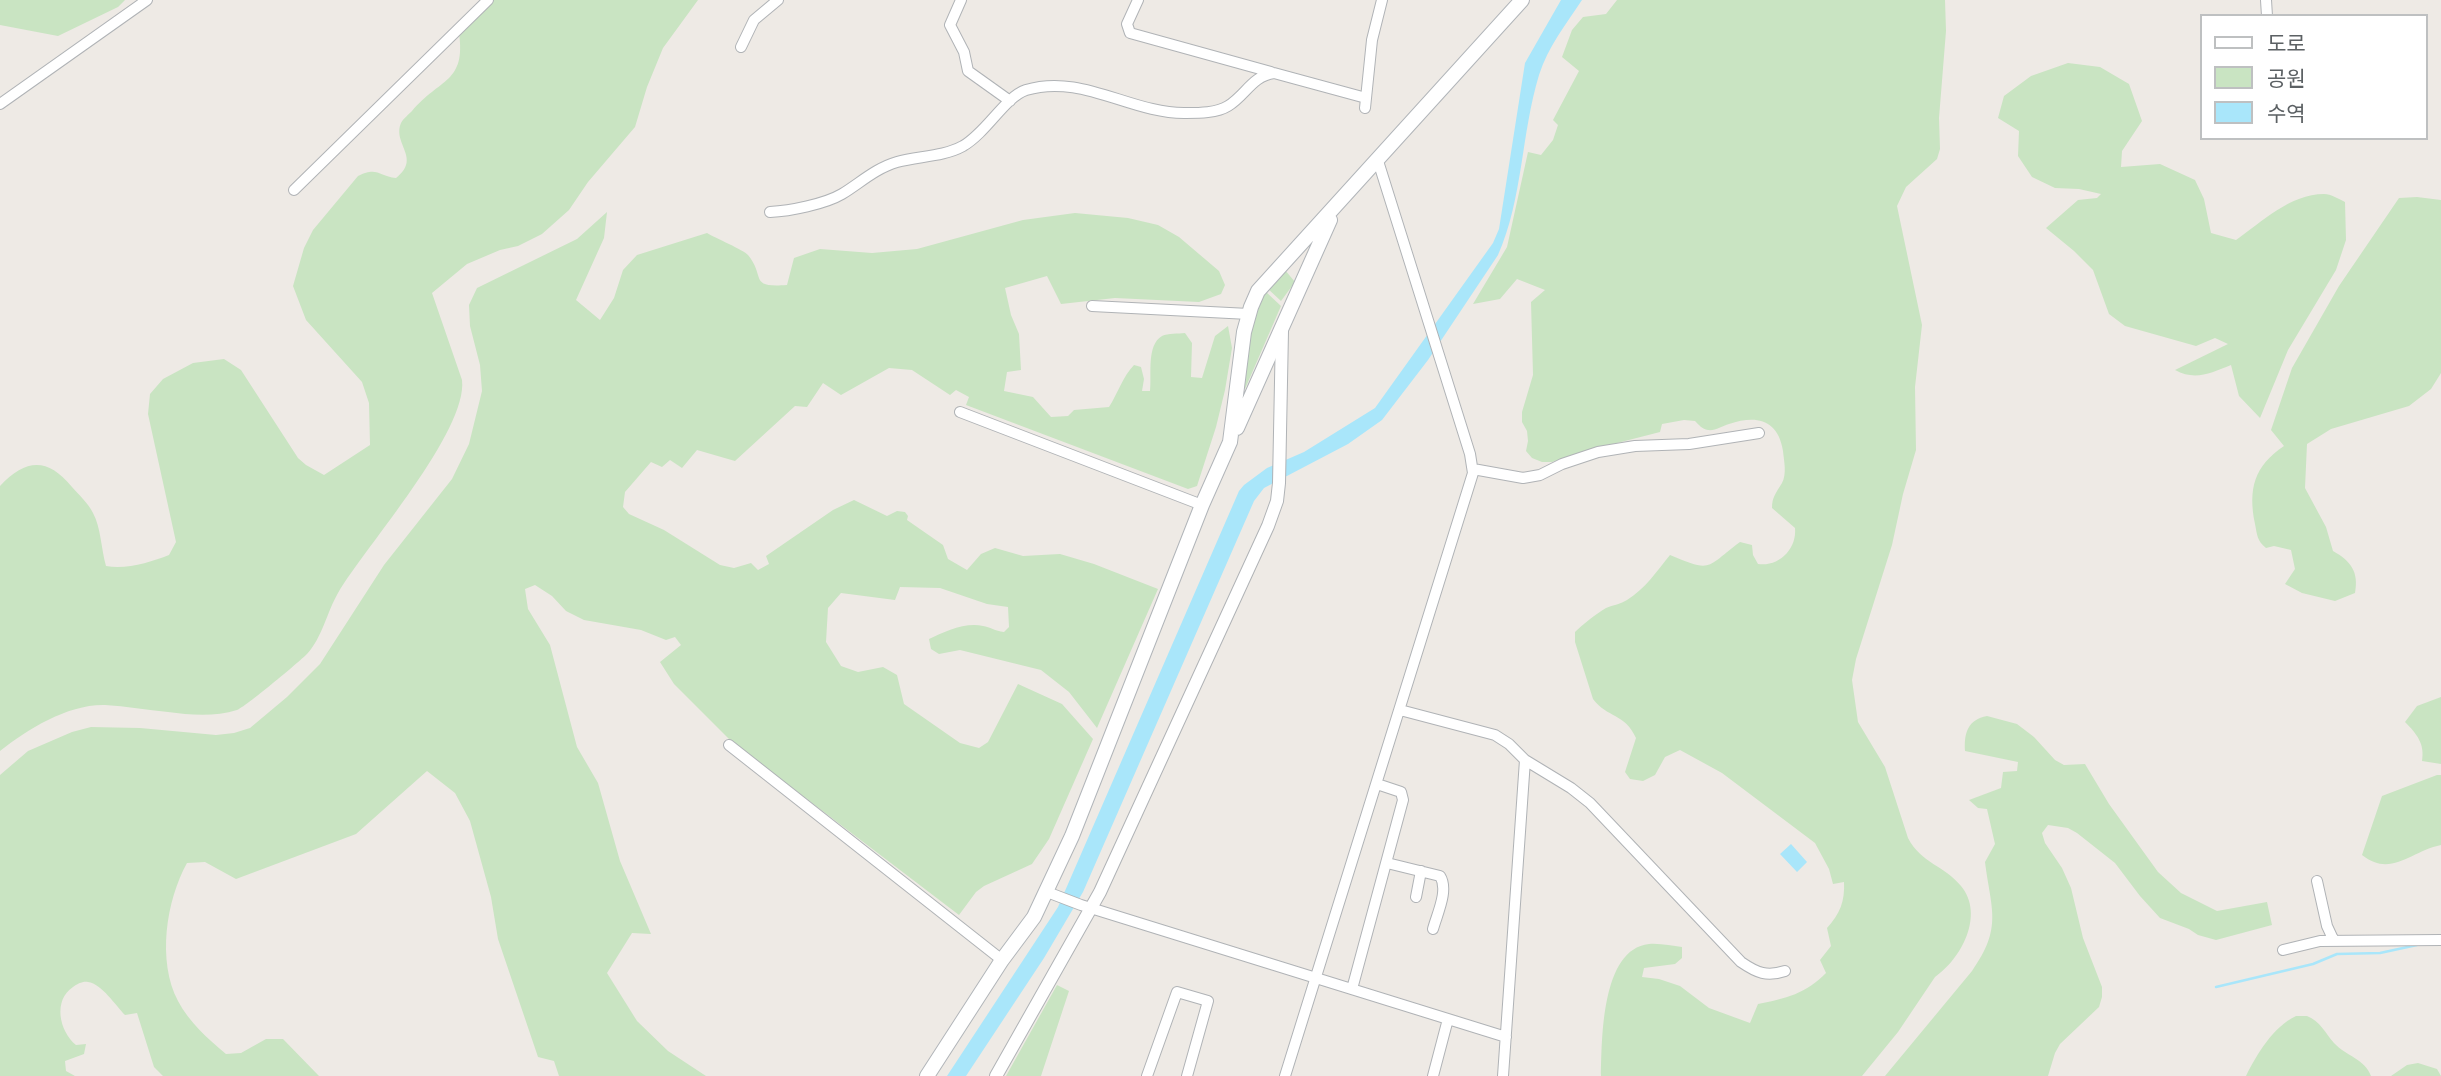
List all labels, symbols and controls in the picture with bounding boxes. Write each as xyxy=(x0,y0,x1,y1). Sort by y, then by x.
legend xyxy=(2200,14,2427,140)
text: 도로 xyxy=(2267,29,2306,59)
text: 공원 xyxy=(2267,64,2306,94)
text: 수역 xyxy=(2267,99,2306,129)

